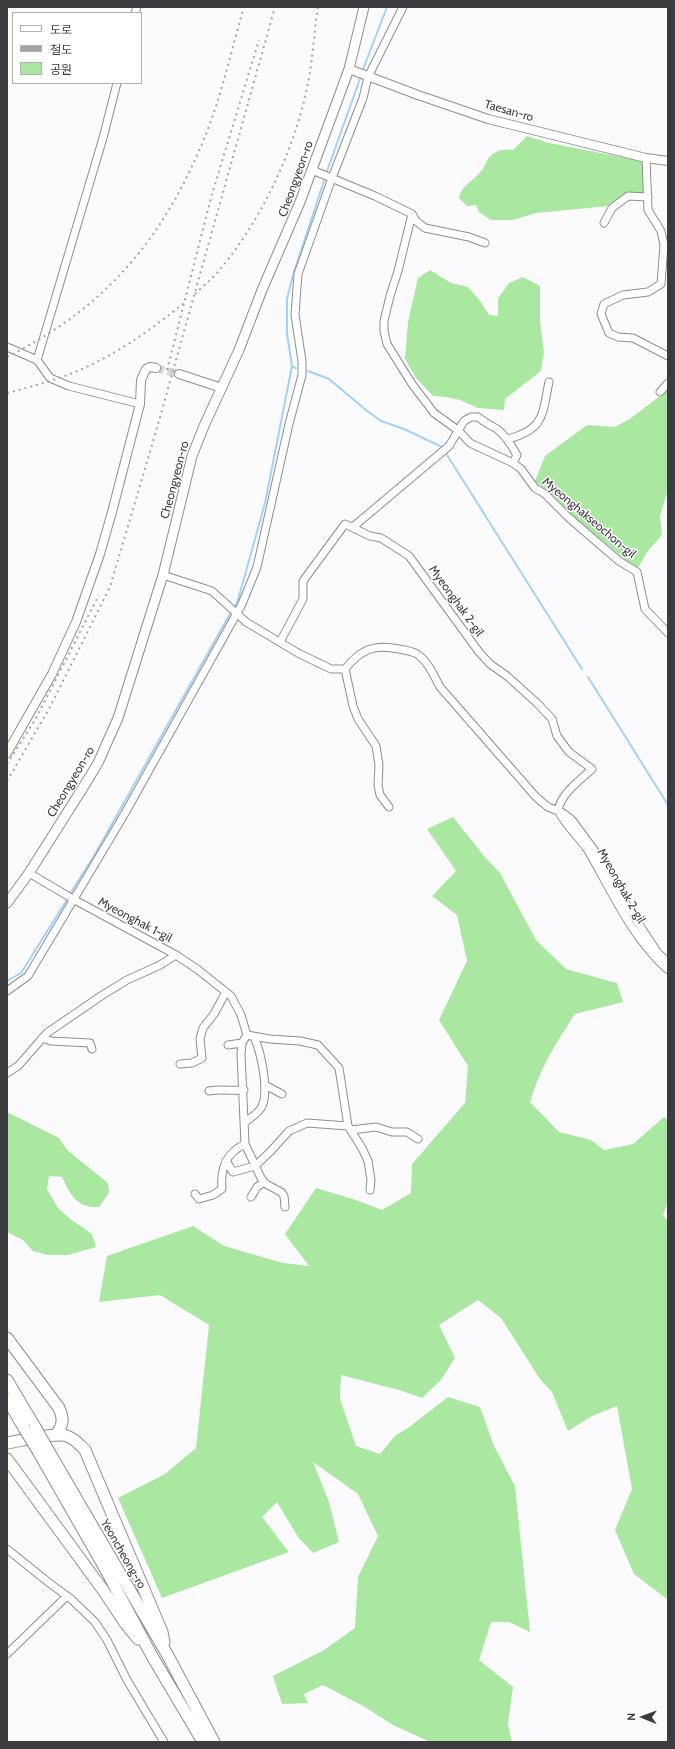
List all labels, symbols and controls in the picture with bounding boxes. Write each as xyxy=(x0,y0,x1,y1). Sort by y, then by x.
legend xyxy=(12,12,142,84)
text: 도로 xyxy=(50,22,72,37)
text: 철도 xyxy=(50,42,72,57)
text: 공원 xyxy=(50,62,72,77)
street label: Taesan-ro xyxy=(483,97,535,125)
street label: Cheongyeon-ro xyxy=(276,139,316,219)
street label: Cheongyeon-ro xyxy=(158,439,192,521)
street label: Myeonghakseochon-gil xyxy=(539,475,639,561)
street label: Myeonghak 2-gil xyxy=(425,563,487,639)
street label: Cheongyeon-ro xyxy=(44,744,98,820)
street label: Myeonghak 2-gil xyxy=(594,846,648,926)
street label: Myeonghak 1-gil xyxy=(96,894,174,946)
street label: Yeoncheong-ro xyxy=(97,1517,149,1591)
north arrow xyxy=(623,1697,663,1737)
text: N xyxy=(624,1713,638,1721)

